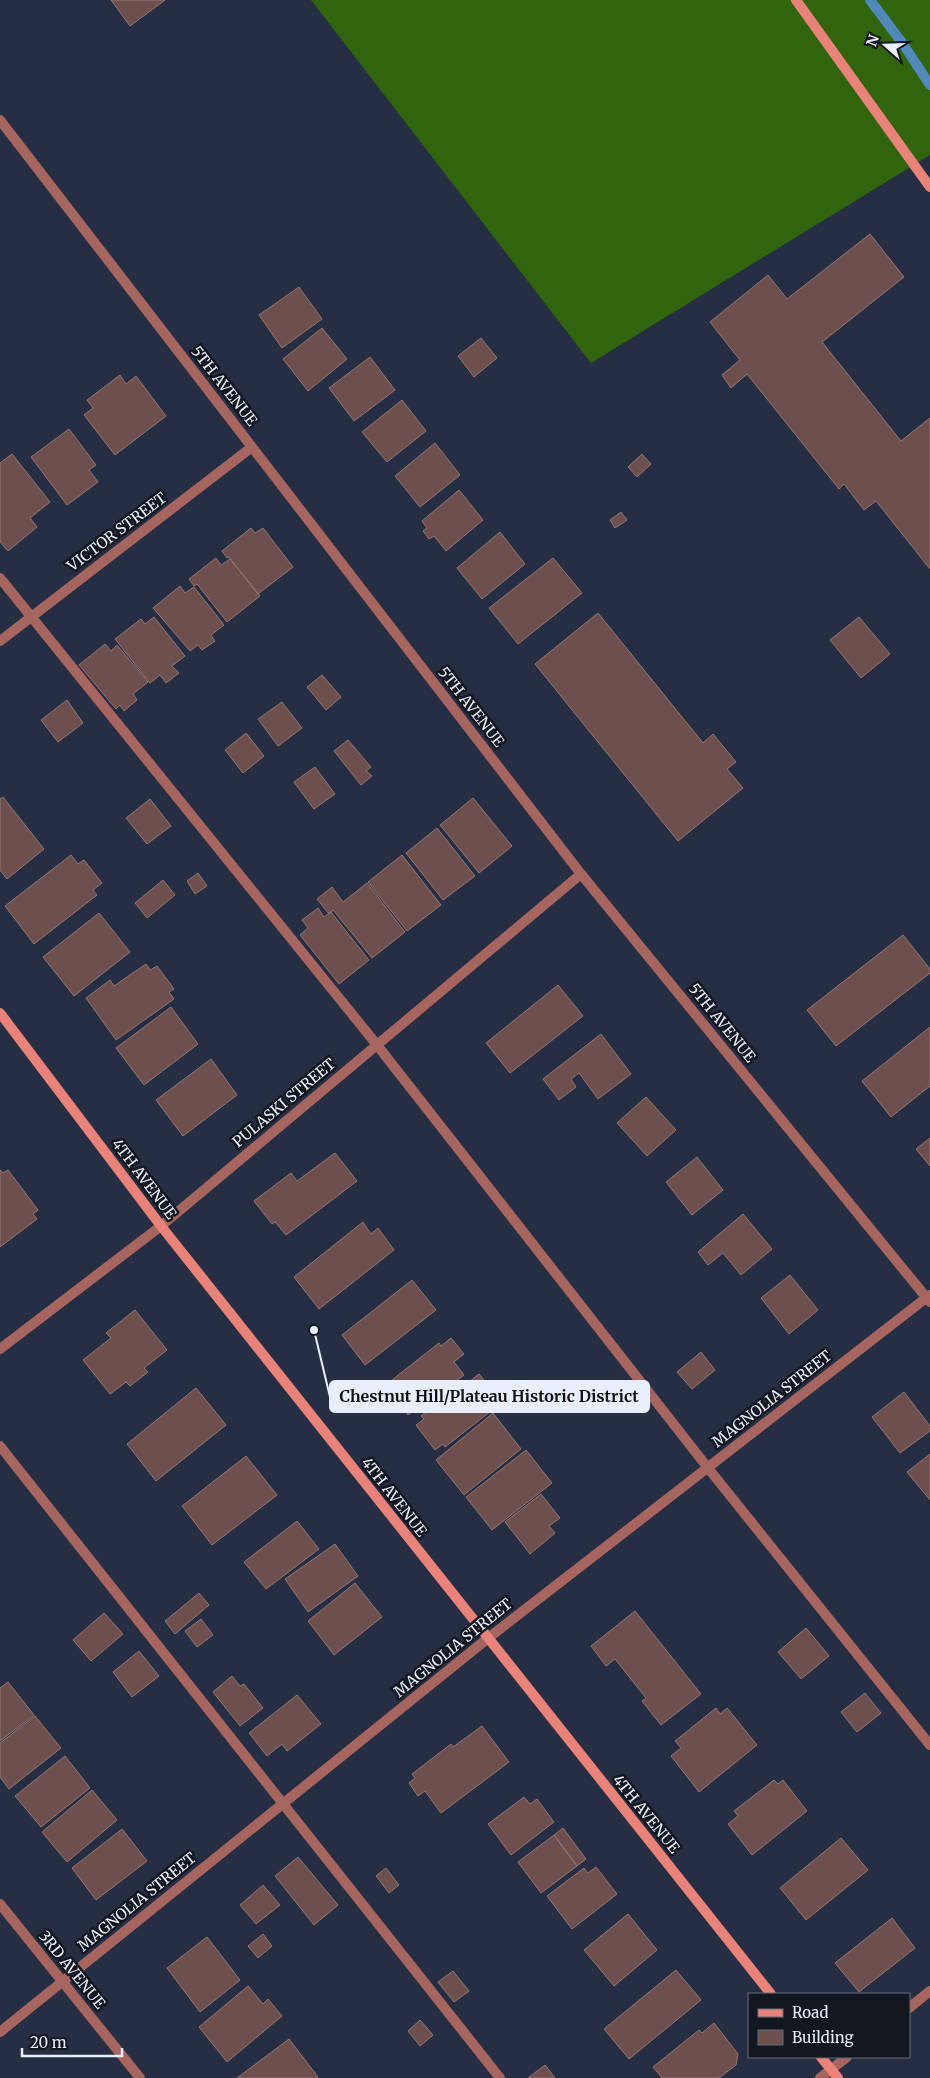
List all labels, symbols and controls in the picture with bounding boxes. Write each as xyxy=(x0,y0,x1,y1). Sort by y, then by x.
north arrow xyxy=(860,20,910,70)
text: N xyxy=(862,32,883,49)
street label: 5TH AVENUE xyxy=(187,342,262,430)
street label: VICTOR STREET xyxy=(62,488,171,576)
street label: 5TH AVENUE xyxy=(434,663,509,751)
street label: 5TH AVENUE xyxy=(685,979,760,1066)
street label: PULASKI STREET xyxy=(228,1054,339,1151)
street label: 4TH AVENUE xyxy=(108,1135,181,1223)
street label: MAGNOLIA STREET xyxy=(708,1346,836,1451)
callout: Chestnut Hill/Plateau Historic District xyxy=(330,1381,649,1412)
text: Chestnut Hill/Plateau Historic District xyxy=(339,1386,639,1406)
street label: 4TH AVENUE xyxy=(357,1453,432,1541)
street label: MAGNOLIA STREET xyxy=(390,1594,516,1701)
street label: 4TH AVENUE xyxy=(609,1771,684,1857)
street label: MAGNOLIA STREET xyxy=(74,1848,200,1955)
street label: 3RD AVENUE xyxy=(35,1927,110,2013)
legend xyxy=(748,1993,910,2058)
text: Road xyxy=(792,2003,828,2022)
scale bar xyxy=(22,2026,122,2058)
text: Building xyxy=(792,2028,854,2047)
text: 20 m xyxy=(30,2033,67,2052)

